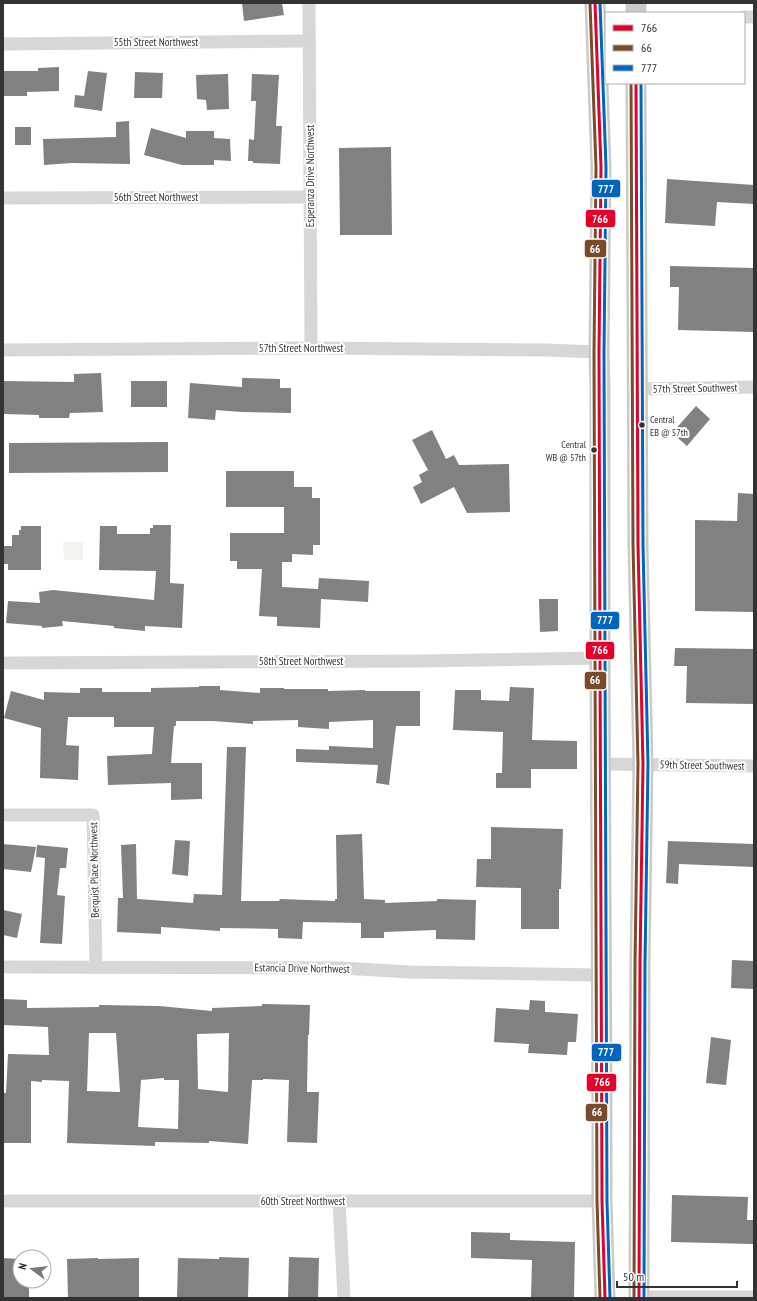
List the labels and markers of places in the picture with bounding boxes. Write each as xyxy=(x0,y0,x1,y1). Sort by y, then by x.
place label: Central EB @ 57th xyxy=(650,413,688,439)
marker: Central EB @ 57th xyxy=(637,420,647,430)
place label: Central WB @ 57th xyxy=(546,438,587,464)
marker: Central WB @ 57th xyxy=(589,445,599,455)

